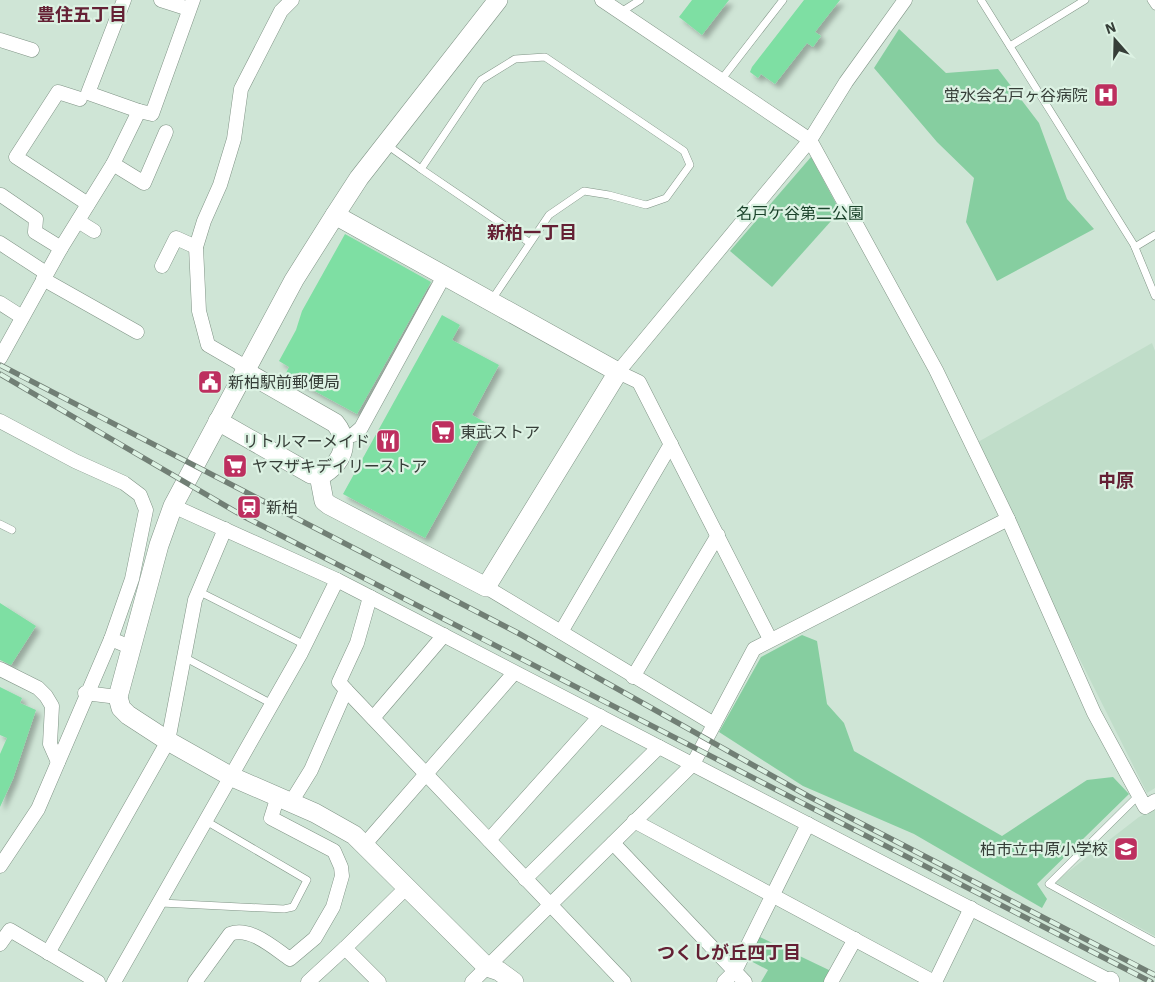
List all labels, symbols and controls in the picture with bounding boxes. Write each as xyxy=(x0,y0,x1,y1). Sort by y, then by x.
district label: 豊住五丁目 xyxy=(37,3,127,26)
north arrow xyxy=(1090,15,1140,65)
text: N xyxy=(1103,18,1118,38)
hospital icon: 蛍水会名戸ヶ谷病院 xyxy=(1093,82,1119,108)
place label: 蛍水会名戸ヶ谷病院 xyxy=(944,85,1088,105)
park label: 名戸ケ谷第二公園 xyxy=(736,203,864,223)
district label: 新柏一丁目 xyxy=(487,221,577,244)
public building icon: 新柏駅前郵便局 xyxy=(197,369,223,395)
place label: 新柏駅前郵便局 xyxy=(228,372,340,392)
supermarket icon: 東武ストア xyxy=(430,419,456,445)
place label: 東武ストア xyxy=(460,422,540,442)
restaurant icon: リトルマーメイド xyxy=(375,428,401,454)
place label: リトルマーメイド xyxy=(243,431,370,451)
supermarket icon: ヤマザキデイリーストア xyxy=(222,453,248,479)
place label: ヤマザキデイリーストア xyxy=(252,456,427,476)
district label: 中原 xyxy=(1098,469,1134,492)
station icon: 新柏 xyxy=(236,494,262,520)
place label: 新柏 xyxy=(266,497,298,517)
school or university icon: 柏市立中原小学校 xyxy=(1113,836,1139,862)
place label: 柏市立中原小学校 xyxy=(980,839,1108,859)
district label: つくしが丘四丁目 xyxy=(657,941,801,964)

